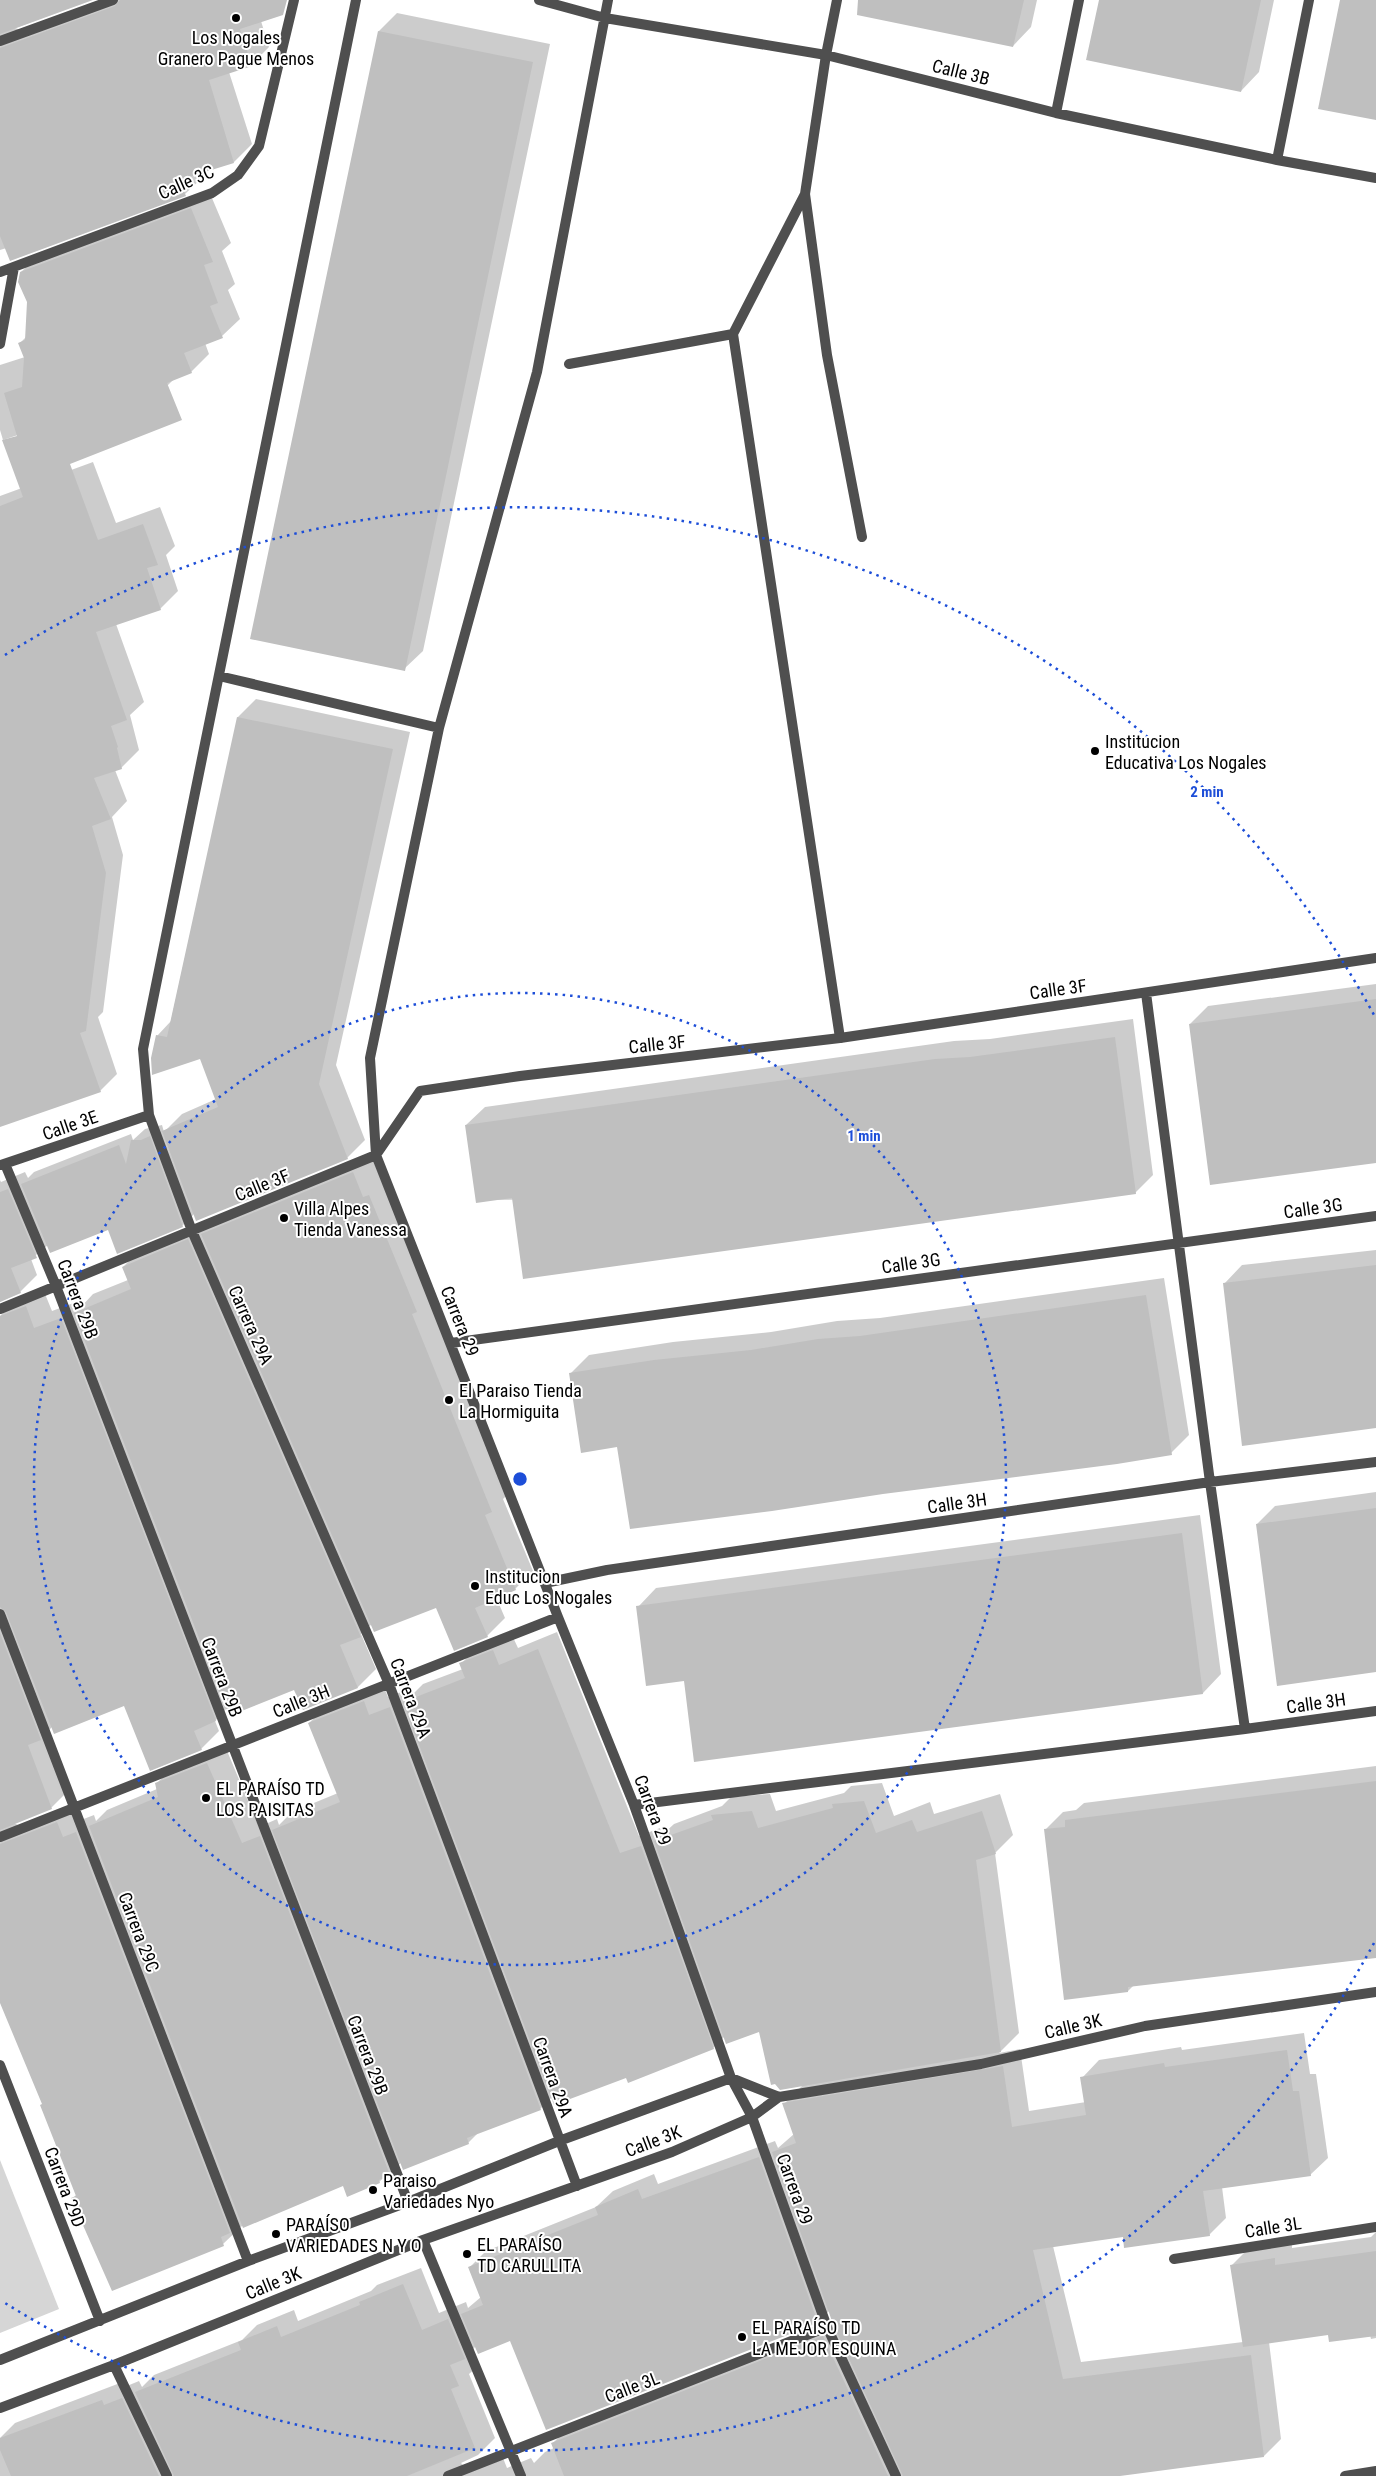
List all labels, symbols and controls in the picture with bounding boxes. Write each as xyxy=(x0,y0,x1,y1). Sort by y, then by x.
marker: Los Nogales Granero Pague Menos xyxy=(230,12,242,24)
place label: Los Nogales Granero Pague Menos xyxy=(158,27,314,69)
street label: Calle 3B xyxy=(930,55,992,89)
street label: Calle 3C xyxy=(155,160,217,204)
place label: Institucion Educativa Los Nogales xyxy=(1105,731,1267,773)
marker: Institucion Educativa Los Nogales xyxy=(1089,745,1101,757)
text: 2 min xyxy=(1190,783,1224,801)
street label: Calle 3F xyxy=(1028,975,1088,1003)
street label: Calle 3F xyxy=(627,1031,687,1057)
street label: Calle 3E xyxy=(39,1106,101,1144)
text: 1 min xyxy=(847,1127,881,1145)
street label: Calle 3F xyxy=(232,1164,293,1205)
street label: Calle 3G xyxy=(1282,1193,1344,1223)
place label: Villa Alpes Tienda Vanessa xyxy=(294,1198,407,1240)
marker: Villa Alpes Tienda Vanessa xyxy=(278,1212,290,1224)
street label: Calle 3G xyxy=(880,1248,942,1278)
street label: Carrera 29B xyxy=(53,1256,103,1342)
street label: Carrera 29A xyxy=(224,1282,278,1368)
street label: Carrera 29 xyxy=(436,1283,484,1359)
place label: El Paraiso Tienda La Hormiguita xyxy=(459,1380,582,1422)
marker: El Paraiso Tienda La Hormiguita xyxy=(443,1394,455,1406)
centre of rings xyxy=(511,1470,529,1488)
street label: Calle 3H xyxy=(926,1488,988,1518)
place label: Institucion Educ Los Nogales xyxy=(485,1566,612,1608)
marker: Institucion Educ Los Nogales xyxy=(469,1580,481,1592)
street label: Carrera 29B xyxy=(197,1634,247,1720)
street label: Carrera 29A xyxy=(386,1655,436,1742)
street label: Calle 3H xyxy=(269,1680,333,1722)
street label: Calle 3H xyxy=(1285,1688,1347,1718)
street label: Carrera 29 xyxy=(630,1772,676,1848)
place label: EL PARAÍSO TD LOS PAISITAS xyxy=(216,1778,325,1820)
marker: EL PARAÍSO TD LOS PAISITAS xyxy=(200,1792,212,1804)
street label: Carrera 29C xyxy=(114,1889,164,1975)
street label: Calle 3K xyxy=(1042,2009,1104,2043)
street label: Carrera 29B xyxy=(343,2012,393,2098)
street label: Carrera 29A xyxy=(529,2034,577,2121)
street label: Calle 3K xyxy=(622,2121,684,2161)
street label: Carrera 29D xyxy=(40,2144,90,2230)
street label: Carrera 29 xyxy=(773,2151,817,2227)
place label: Paraiso Variedades Nyo xyxy=(383,2170,494,2212)
marker: Paraiso Variedades Nyo xyxy=(367,2184,379,2196)
street label: Calle 3L xyxy=(1243,2212,1303,2242)
place label: PARAÍSO VARIEDADES N Y O xyxy=(286,2214,422,2256)
marker: PARAÍSO VARIEDADES N Y O xyxy=(270,2228,282,2240)
place label: EL PARAÍSO TD CARULLITA xyxy=(477,2234,582,2276)
marker: EL PARAÍSO TD CARULLITA xyxy=(461,2248,473,2260)
street label: Calle 3K xyxy=(242,2262,304,2304)
place label: EL PARAÍSO TD LA MEJOR ESQUINA xyxy=(752,2317,897,2359)
marker: EL PARAÍSO TD LA MEJOR ESQUINA xyxy=(736,2331,748,2343)
street label: Calle 3L xyxy=(602,2367,663,2407)

